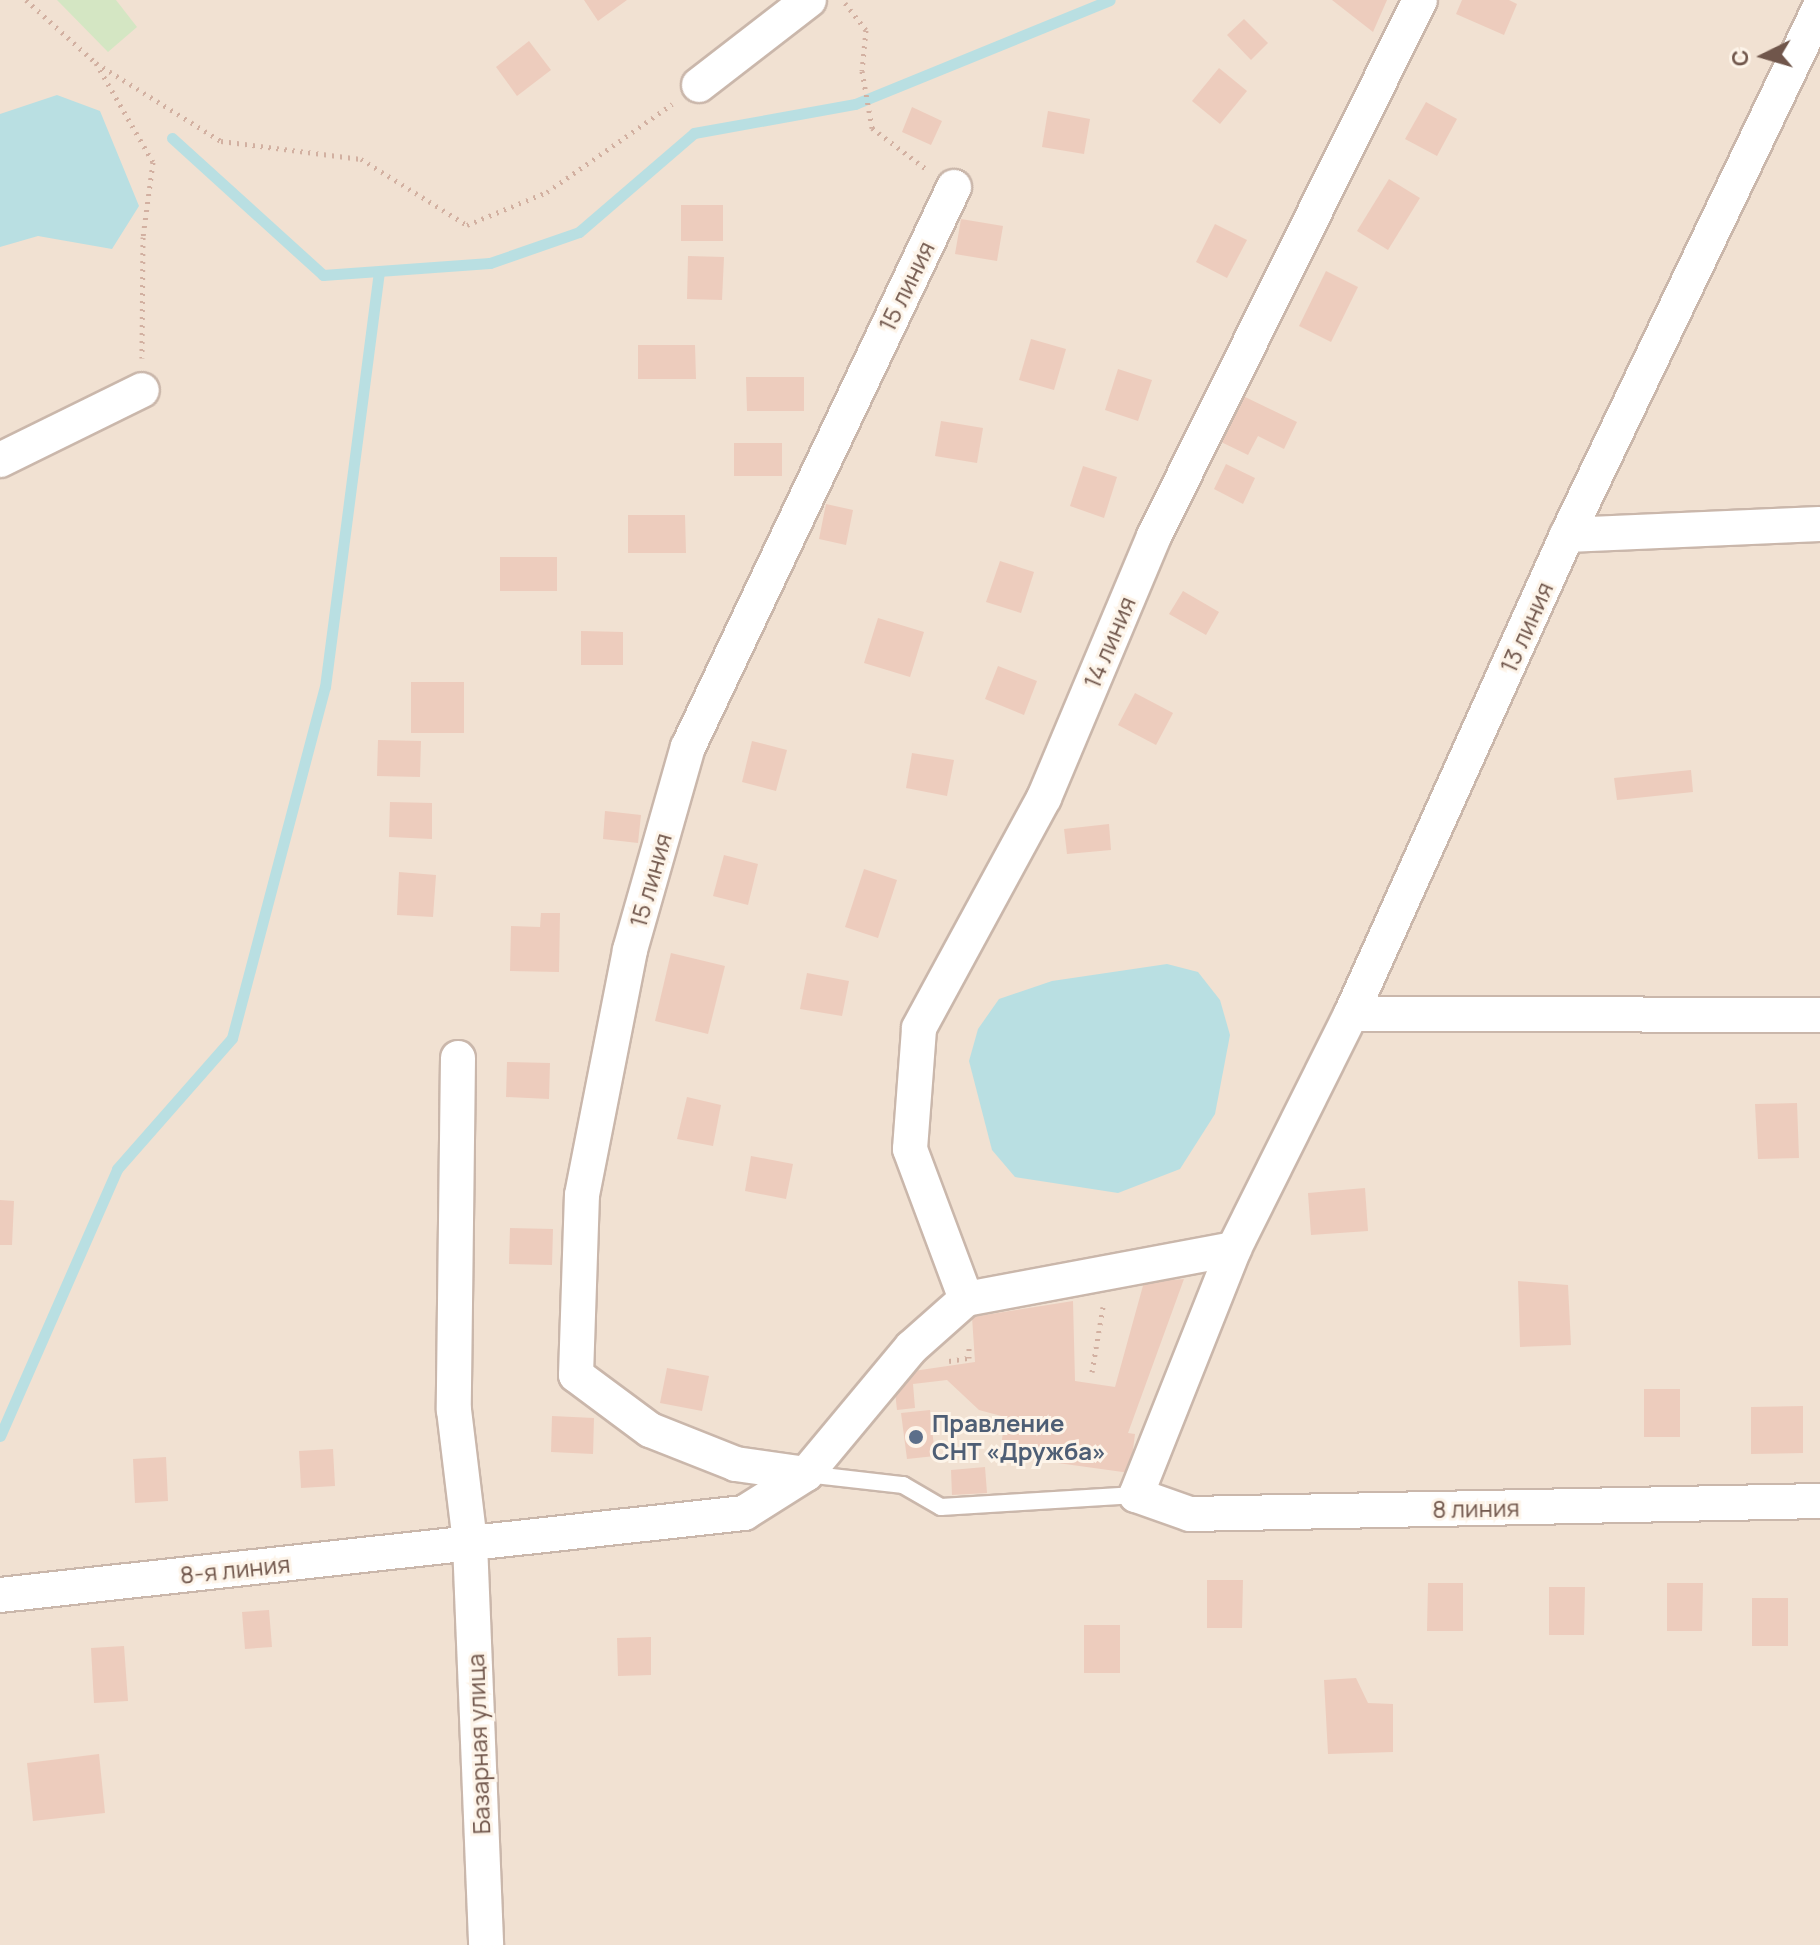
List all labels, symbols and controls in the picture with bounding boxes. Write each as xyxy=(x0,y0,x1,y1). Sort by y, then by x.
north arrow xyxy=(1724,16,1804,96)
text: С xyxy=(1724,49,1756,67)
street label: 15 линия xyxy=(872,236,940,336)
street label: 13 линия xyxy=(1493,577,1559,677)
street label: 14 линия xyxy=(1077,592,1141,692)
street label: 15 линия xyxy=(623,830,677,930)
place label: Правление СНТ «Дружба» xyxy=(932,1409,1107,1465)
marker: Правление СНТ «Дружба» xyxy=(907,1428,925,1446)
street label: 8 линия xyxy=(1432,1493,1520,1523)
street label: 8-я линия xyxy=(178,1549,292,1589)
street label: Базарная улица xyxy=(460,1653,496,1835)

